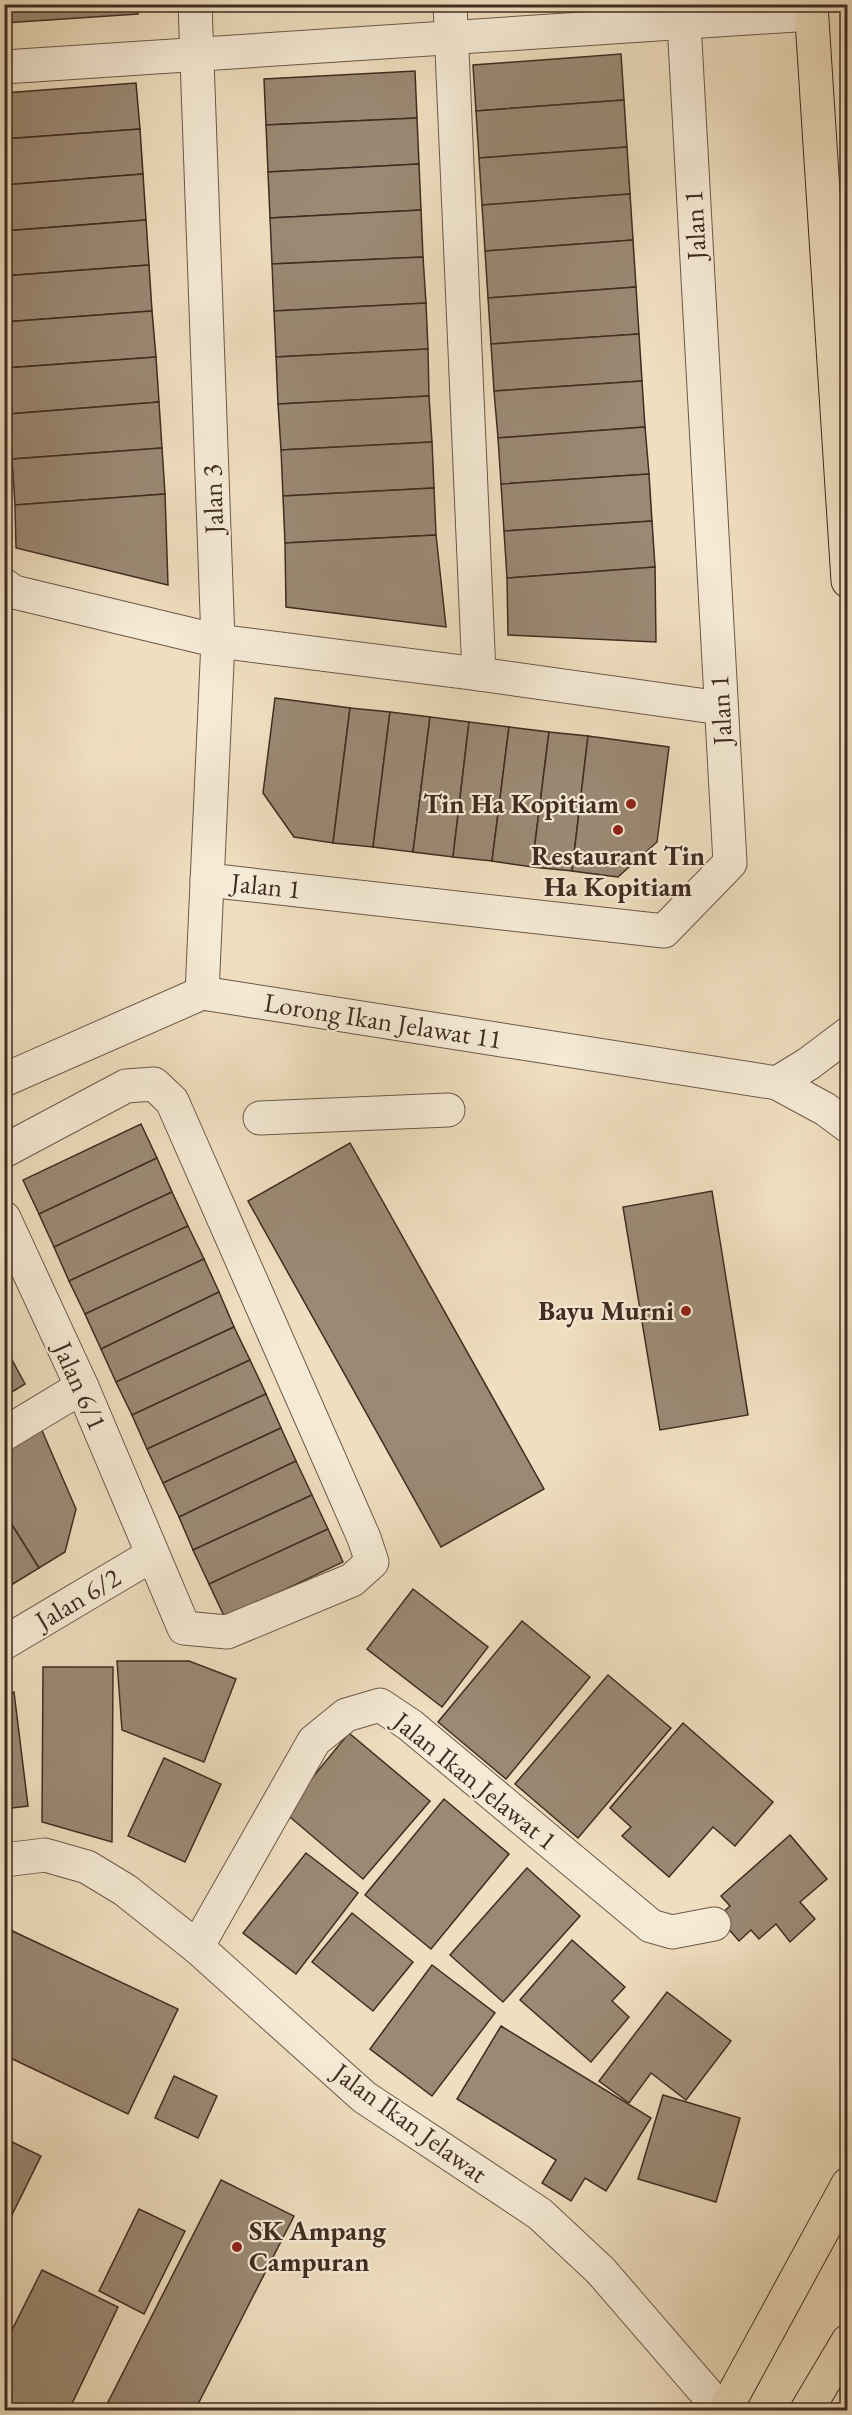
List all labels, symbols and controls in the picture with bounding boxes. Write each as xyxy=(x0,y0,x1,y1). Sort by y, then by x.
street label: Jalan 1 xyxy=(675,189,714,263)
street label: Jalan 3 xyxy=(194,464,231,537)
street label: Jalan 1 xyxy=(701,674,740,748)
place label: Tin Ha Kopitiam xyxy=(423,786,619,821)
marker: Tin Ha Kopitiam xyxy=(624,797,638,811)
marker: Restaurant Tin Ha Kopitiam xyxy=(611,823,625,837)
place label: Restaurant Tin Ha Kopitiam xyxy=(531,838,705,904)
street label: Jalan 1 xyxy=(228,864,303,907)
street label: Lorong Ikan Jelawat 11 xyxy=(262,984,504,1057)
place label: Bayu Murni xyxy=(538,1293,674,1328)
marker: Bayu Murni xyxy=(679,1304,693,1318)
street label: Jalan 6/1 xyxy=(45,1334,115,1436)
street label: Jalan 6/2 xyxy=(27,1559,127,1639)
street label: Jalan Ikan Jelawat 1 xyxy=(385,1702,565,1858)
street label: Jalan Ikan Jelawat xyxy=(324,2054,495,2191)
place label: SK Ampang Campuran xyxy=(249,2213,386,2279)
marker: SK Ampang Campuran xyxy=(230,2240,244,2254)

